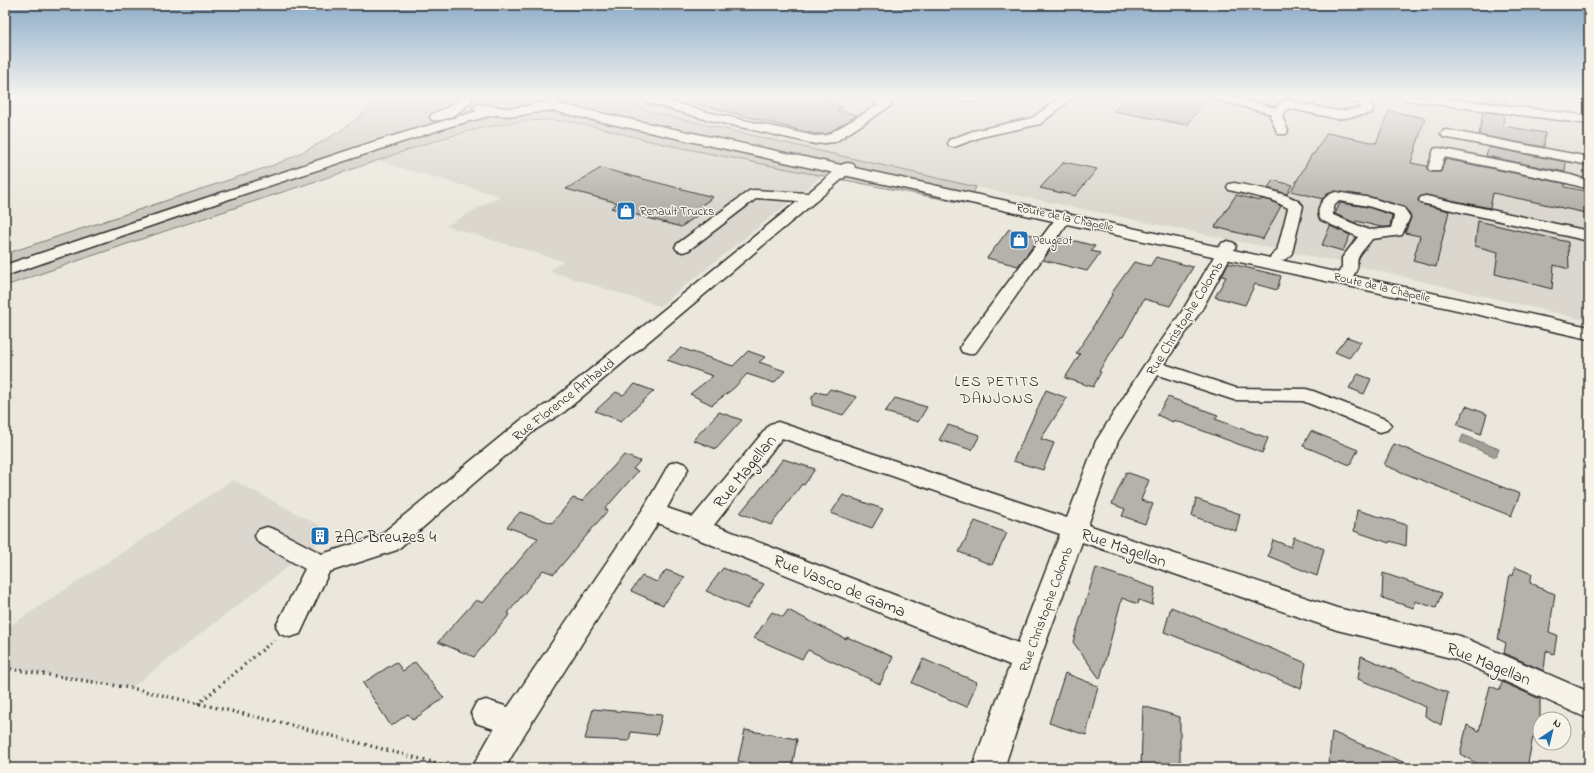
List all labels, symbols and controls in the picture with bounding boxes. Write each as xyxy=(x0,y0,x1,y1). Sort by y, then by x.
street label: Route de la Chapelle xyxy=(1015,199,1116,237)
shop icon: Renault Trucks xyxy=(615,200,637,222)
place label: Renault Trucks xyxy=(640,203,714,221)
shop icon: Peugeot xyxy=(1008,229,1030,251)
place label: Peugeot xyxy=(1033,232,1072,251)
street label: Rue Christophe Colomb xyxy=(1141,257,1229,380)
street label: Route de la Chapelle xyxy=(1332,268,1433,308)
street label: Rue Florence Arthaud xyxy=(508,353,620,447)
district label: LES PETITS DANJONS xyxy=(954,371,1040,410)
street label: Rue Magellan xyxy=(707,430,784,516)
street label: Rue Magellan xyxy=(1077,522,1170,577)
building icon: ZAC Breuzes 4 xyxy=(309,525,331,547)
place label: ZAC Breuzes 4 xyxy=(334,525,436,550)
street label: Rue Christophe Colomb xyxy=(1014,543,1079,675)
street label: Rue Vasco de Gama xyxy=(769,548,910,624)
street label: Rue Magellan xyxy=(1442,636,1534,695)
north arrow xyxy=(1532,711,1572,751)
text: N xyxy=(1550,715,1565,732)

